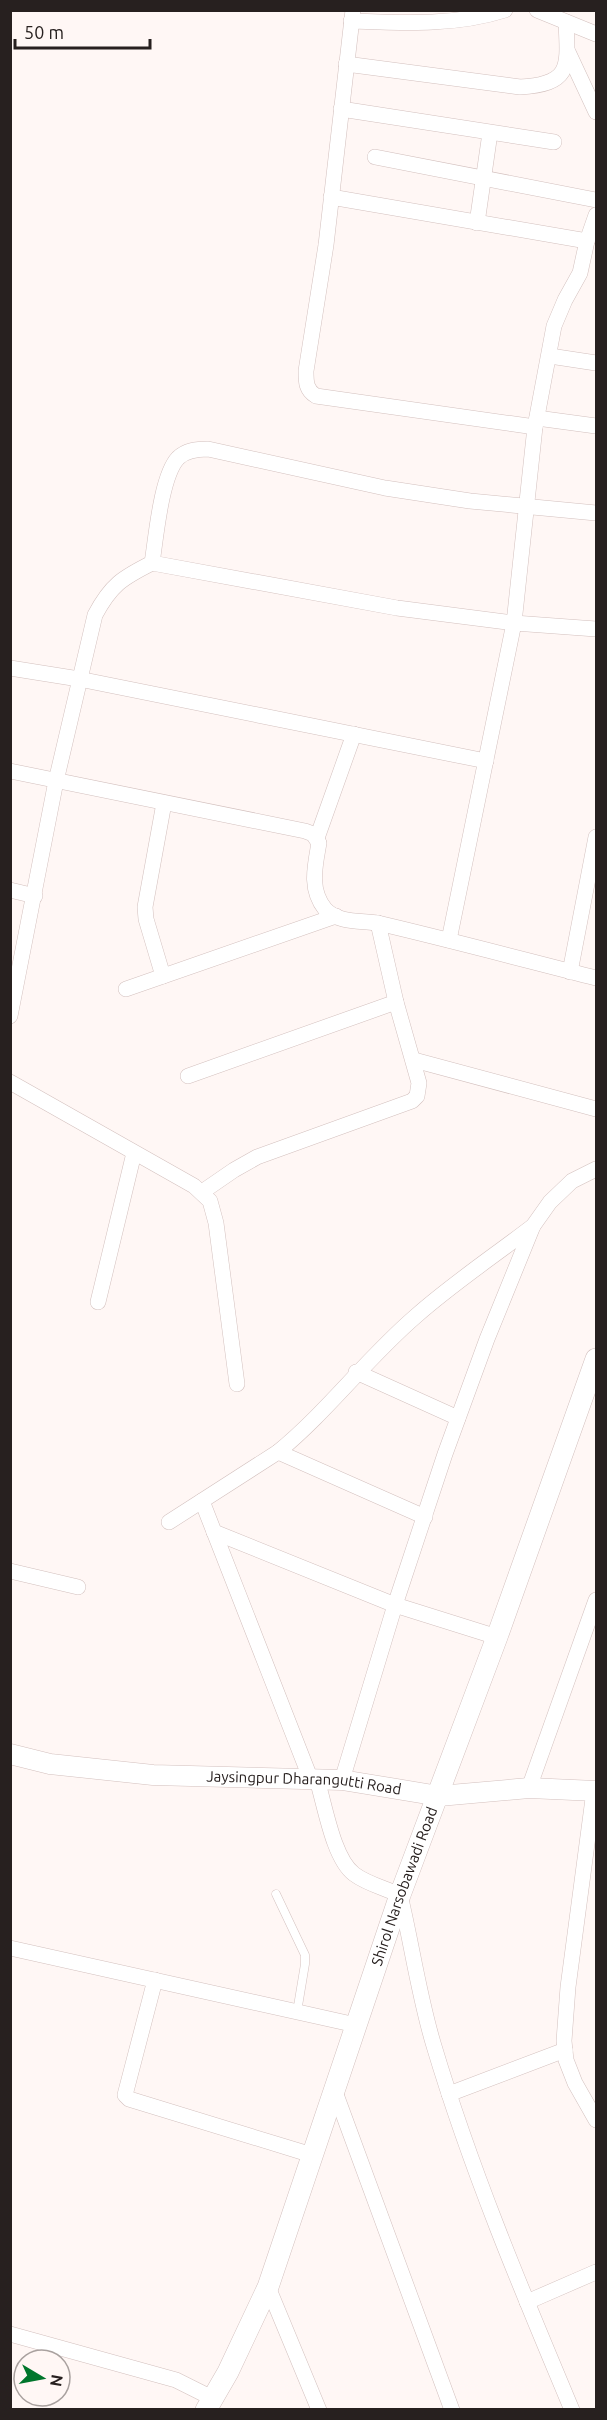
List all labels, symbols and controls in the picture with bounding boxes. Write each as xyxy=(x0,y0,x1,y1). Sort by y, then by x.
scale bar xyxy=(15,12,150,50)
text: 50 m xyxy=(24,22,64,42)
street label: Jaysingpur Dharangutti Road xyxy=(206,1767,403,1798)
street label: Shirol Narsobawadi Road xyxy=(368,1804,440,1968)
north arrow xyxy=(12,2348,72,2408)
text: N xyxy=(47,2373,67,2388)

